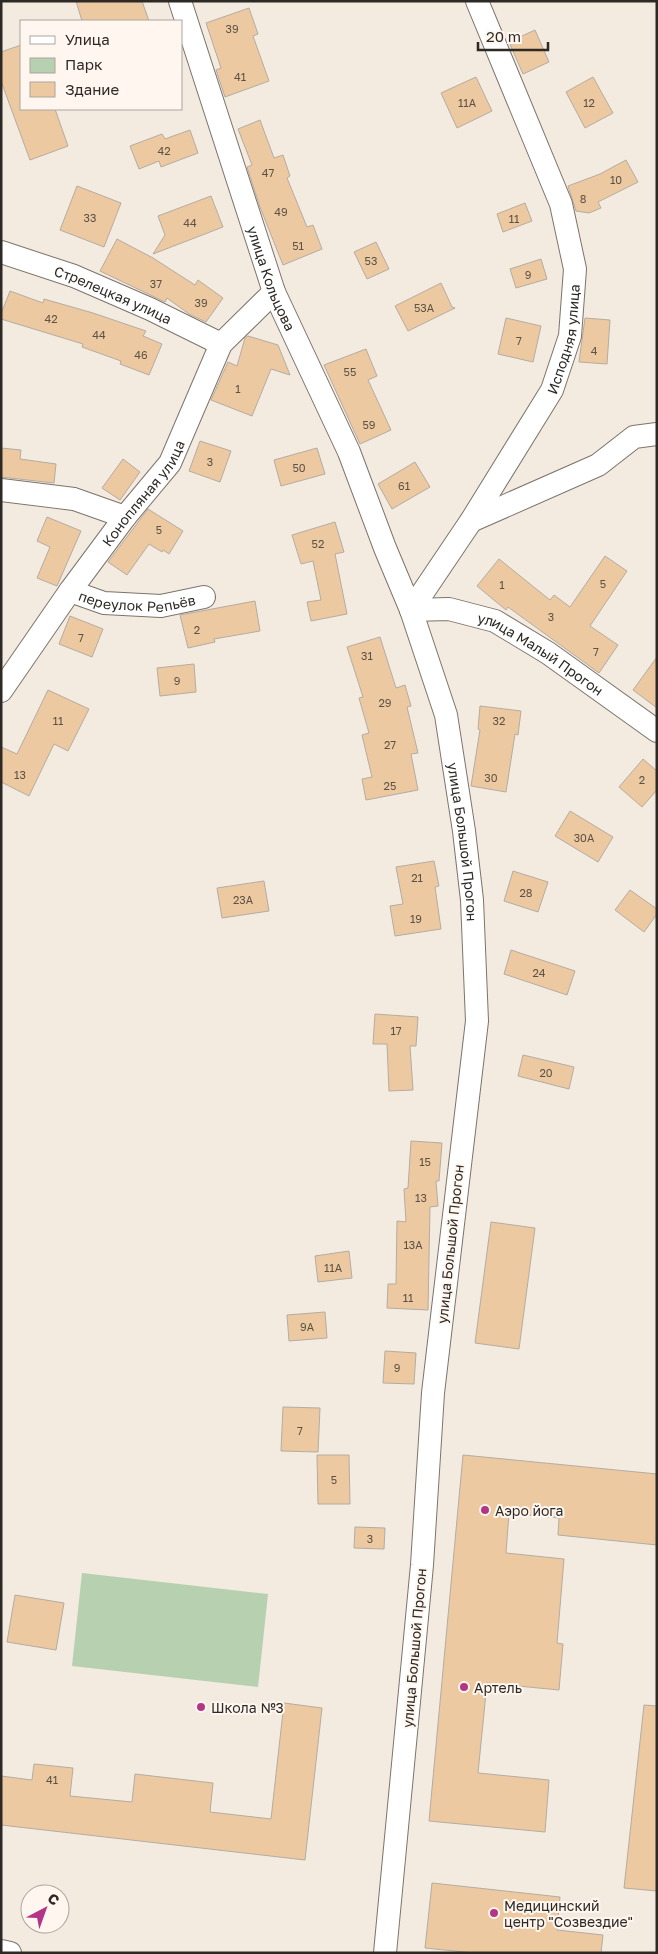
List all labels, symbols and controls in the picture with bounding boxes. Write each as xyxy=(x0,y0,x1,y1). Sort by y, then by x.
legend xyxy=(20,20,182,110)
scale bar xyxy=(478,20,548,52)
house number: 39 xyxy=(225,22,239,35)
text: 20 m xyxy=(486,27,521,45)
text: Улица xyxy=(65,30,110,48)
text: Парк xyxy=(65,55,103,73)
house number: 41 xyxy=(234,70,246,83)
text: Здание xyxy=(65,80,119,98)
house number: 11А xyxy=(458,96,477,109)
house number: 12 xyxy=(583,96,595,109)
house number: 42 xyxy=(157,144,171,157)
house number: 47 xyxy=(262,166,274,179)
house number: 10 xyxy=(610,173,622,186)
house number: 8 xyxy=(580,192,587,205)
house number: 49 xyxy=(274,205,288,218)
house number: 33 xyxy=(84,211,96,224)
house number: 11 xyxy=(509,212,519,225)
house number: 44 xyxy=(183,216,197,229)
street label: улица Кольцова xyxy=(245,224,299,333)
house number: 51 xyxy=(292,239,304,252)
house number: 53 xyxy=(365,254,377,267)
street label: Стрелецкая улица xyxy=(52,262,175,327)
house number: 9 xyxy=(525,268,531,281)
house number: 37 xyxy=(150,277,162,290)
street label: Исподняя улица xyxy=(543,284,582,396)
house number: 39 xyxy=(194,296,208,309)
house number: 53А xyxy=(414,301,435,314)
house number: 42 xyxy=(44,312,58,325)
house number: 44 xyxy=(92,328,106,341)
house number: 7 xyxy=(516,334,522,347)
house number: 4 xyxy=(591,344,598,357)
house number: 46 xyxy=(134,348,148,361)
house number: 55 xyxy=(344,365,356,378)
house number: 1 xyxy=(235,382,241,395)
house number: 59 xyxy=(362,418,376,431)
street label: Конопляная улица xyxy=(98,437,187,549)
house number: 3 xyxy=(207,455,213,468)
house number: 50 xyxy=(292,461,306,474)
house number: 61 xyxy=(398,479,410,492)
house number: 5 xyxy=(156,523,162,536)
house number: 52 xyxy=(312,537,324,550)
house number: 5 xyxy=(600,577,606,590)
house number: 1 xyxy=(499,578,505,591)
street label: переулок Репьёв xyxy=(77,586,197,615)
street label: улица Малый Прогон xyxy=(476,608,607,699)
house number: 3 xyxy=(548,610,554,623)
house number: 2 xyxy=(194,623,200,636)
house number: 7 xyxy=(78,631,84,644)
house number: 7 xyxy=(593,645,599,658)
house number: 31 xyxy=(361,649,373,662)
house number: 9 xyxy=(174,674,180,687)
house number: 29 xyxy=(378,696,392,709)
house number: 11 xyxy=(53,714,63,727)
house number: 32 xyxy=(493,714,505,727)
house number: 27 xyxy=(384,738,396,751)
street label: улица Большой Прогон xyxy=(445,761,481,922)
house number: 13 xyxy=(14,768,26,781)
house number: 30 xyxy=(484,771,498,784)
house number: 2 xyxy=(639,773,645,786)
house number: 25 xyxy=(384,779,396,792)
house number: 30А xyxy=(574,831,595,844)
house number: 21 xyxy=(411,871,423,884)
house number: 28 xyxy=(519,886,533,899)
house number: 23А xyxy=(233,893,254,906)
house number: 19 xyxy=(410,912,422,925)
house number: 24 xyxy=(532,966,546,979)
house number: 17 xyxy=(390,1024,402,1037)
house number: 20 xyxy=(539,1066,553,1079)
house number: 15 xyxy=(419,1155,431,1168)
street label: улица Большой Прогон xyxy=(433,1163,467,1325)
house number: 13 xyxy=(415,1191,427,1204)
house number: 13А xyxy=(403,1238,423,1251)
house number: 11А xyxy=(324,1261,343,1274)
house number: 11 xyxy=(403,1291,413,1304)
house number: 9А xyxy=(300,1320,315,1333)
house number: 9 xyxy=(394,1361,400,1374)
house number: 7 xyxy=(297,1424,303,1437)
house number: 5 xyxy=(331,1473,337,1486)
place label: Аэро йога xyxy=(495,1502,563,1519)
marker: Аэро йога xyxy=(479,1504,491,1516)
house number: 3 xyxy=(367,1532,373,1545)
street label: улица Большой Прогон xyxy=(399,1567,429,1729)
place label: Артель xyxy=(474,1679,522,1696)
marker: Артель xyxy=(458,1681,470,1693)
place label: Школа №3 xyxy=(211,1699,284,1716)
marker: Школа №3 xyxy=(195,1701,207,1713)
house number: 41 xyxy=(46,1773,58,1786)
north arrow xyxy=(20,1884,70,1934)
text: С xyxy=(45,1889,63,1909)
place label: Медицинский центр "Созвездие" xyxy=(504,1897,633,1930)
marker: Медицинский центр "Созвездие" xyxy=(488,1907,500,1919)

